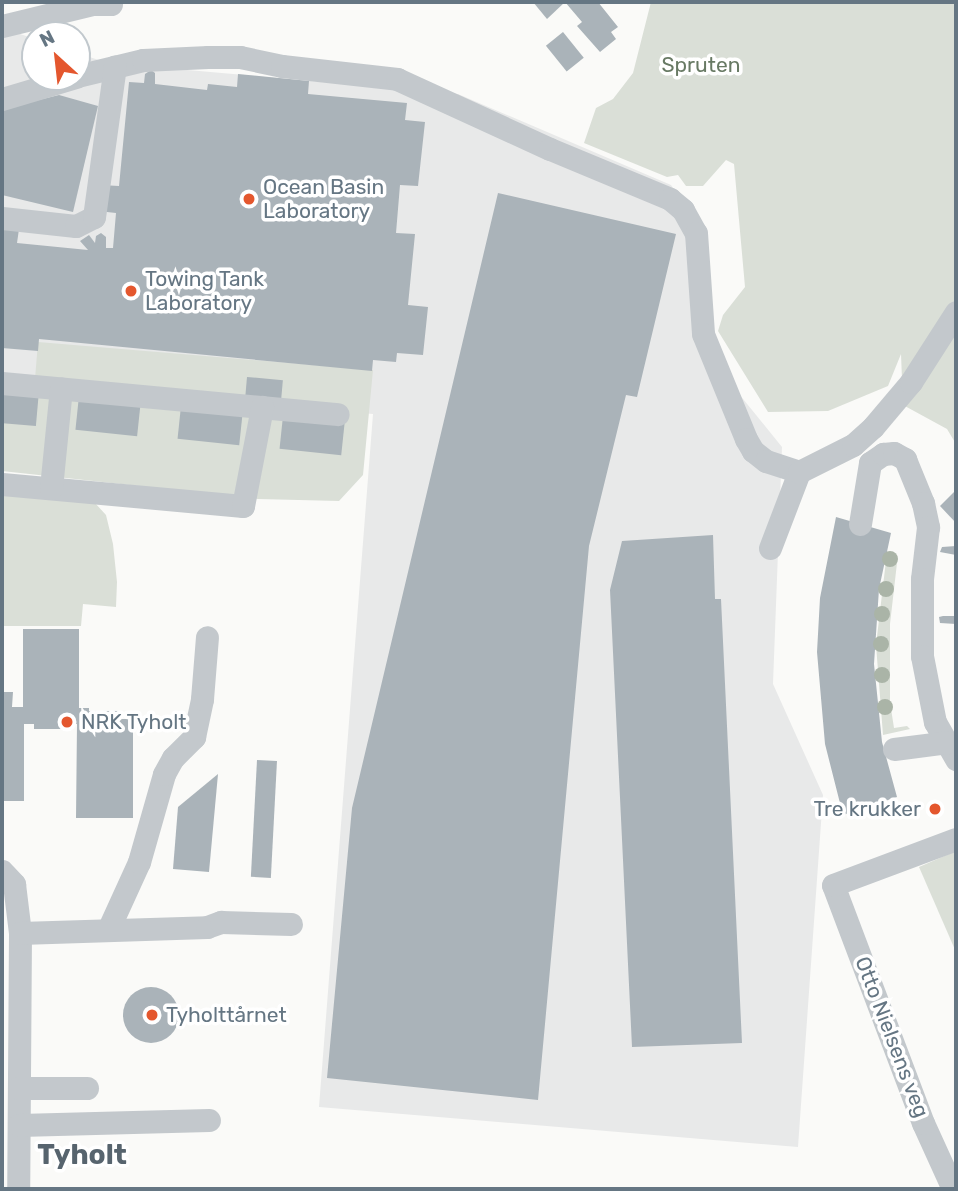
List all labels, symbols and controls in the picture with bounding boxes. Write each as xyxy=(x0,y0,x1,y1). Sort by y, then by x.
north arrow xyxy=(21,21,91,91)
text: N xyxy=(36,25,58,52)
park label: Spruten xyxy=(662,52,740,78)
place label: Ocean Basin Laboratory xyxy=(263,174,384,224)
marker: Ocean Basin Laboratory xyxy=(241,191,257,207)
place label: Towing Tank Laboratory xyxy=(145,266,265,316)
marker: Towing Tank Laboratory xyxy=(123,283,139,299)
place label: NRK Tyholt xyxy=(81,709,187,735)
marker: NRK Tyholt xyxy=(59,714,75,730)
place label: Tre krukker xyxy=(814,796,921,822)
marker: Tre krukker xyxy=(927,801,943,817)
street label: Otto Nielsens veg xyxy=(850,953,934,1121)
place label: Tyholttårnet xyxy=(166,1002,287,1028)
marker: Tyholttårnet xyxy=(144,1007,160,1023)
district label: Tyholt xyxy=(37,1138,127,1172)

